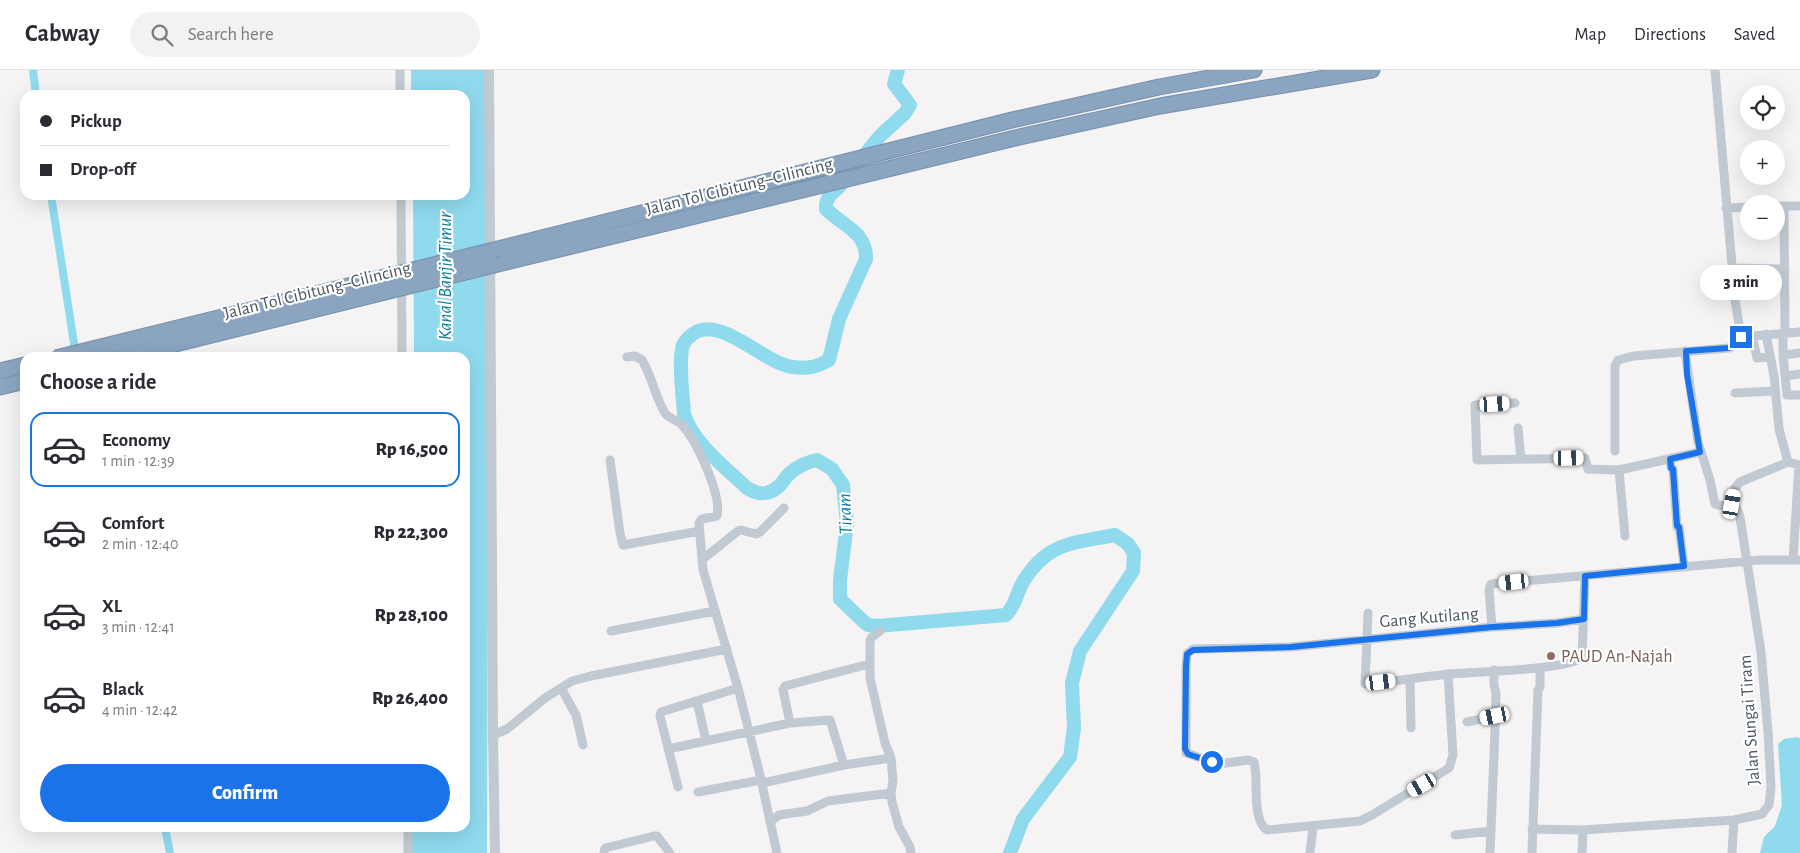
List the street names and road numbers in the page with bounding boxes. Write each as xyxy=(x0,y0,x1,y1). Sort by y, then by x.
street label: Jalan Tol Cibitung–Cilincing xyxy=(644,155,835,219)
street label: Jalan Tol Cibitung–Cilincing xyxy=(222,259,413,323)
street label: Gang Kutilang xyxy=(1379,605,1480,631)
street label: Jalan Sungai Tiram xyxy=(1736,654,1764,786)

